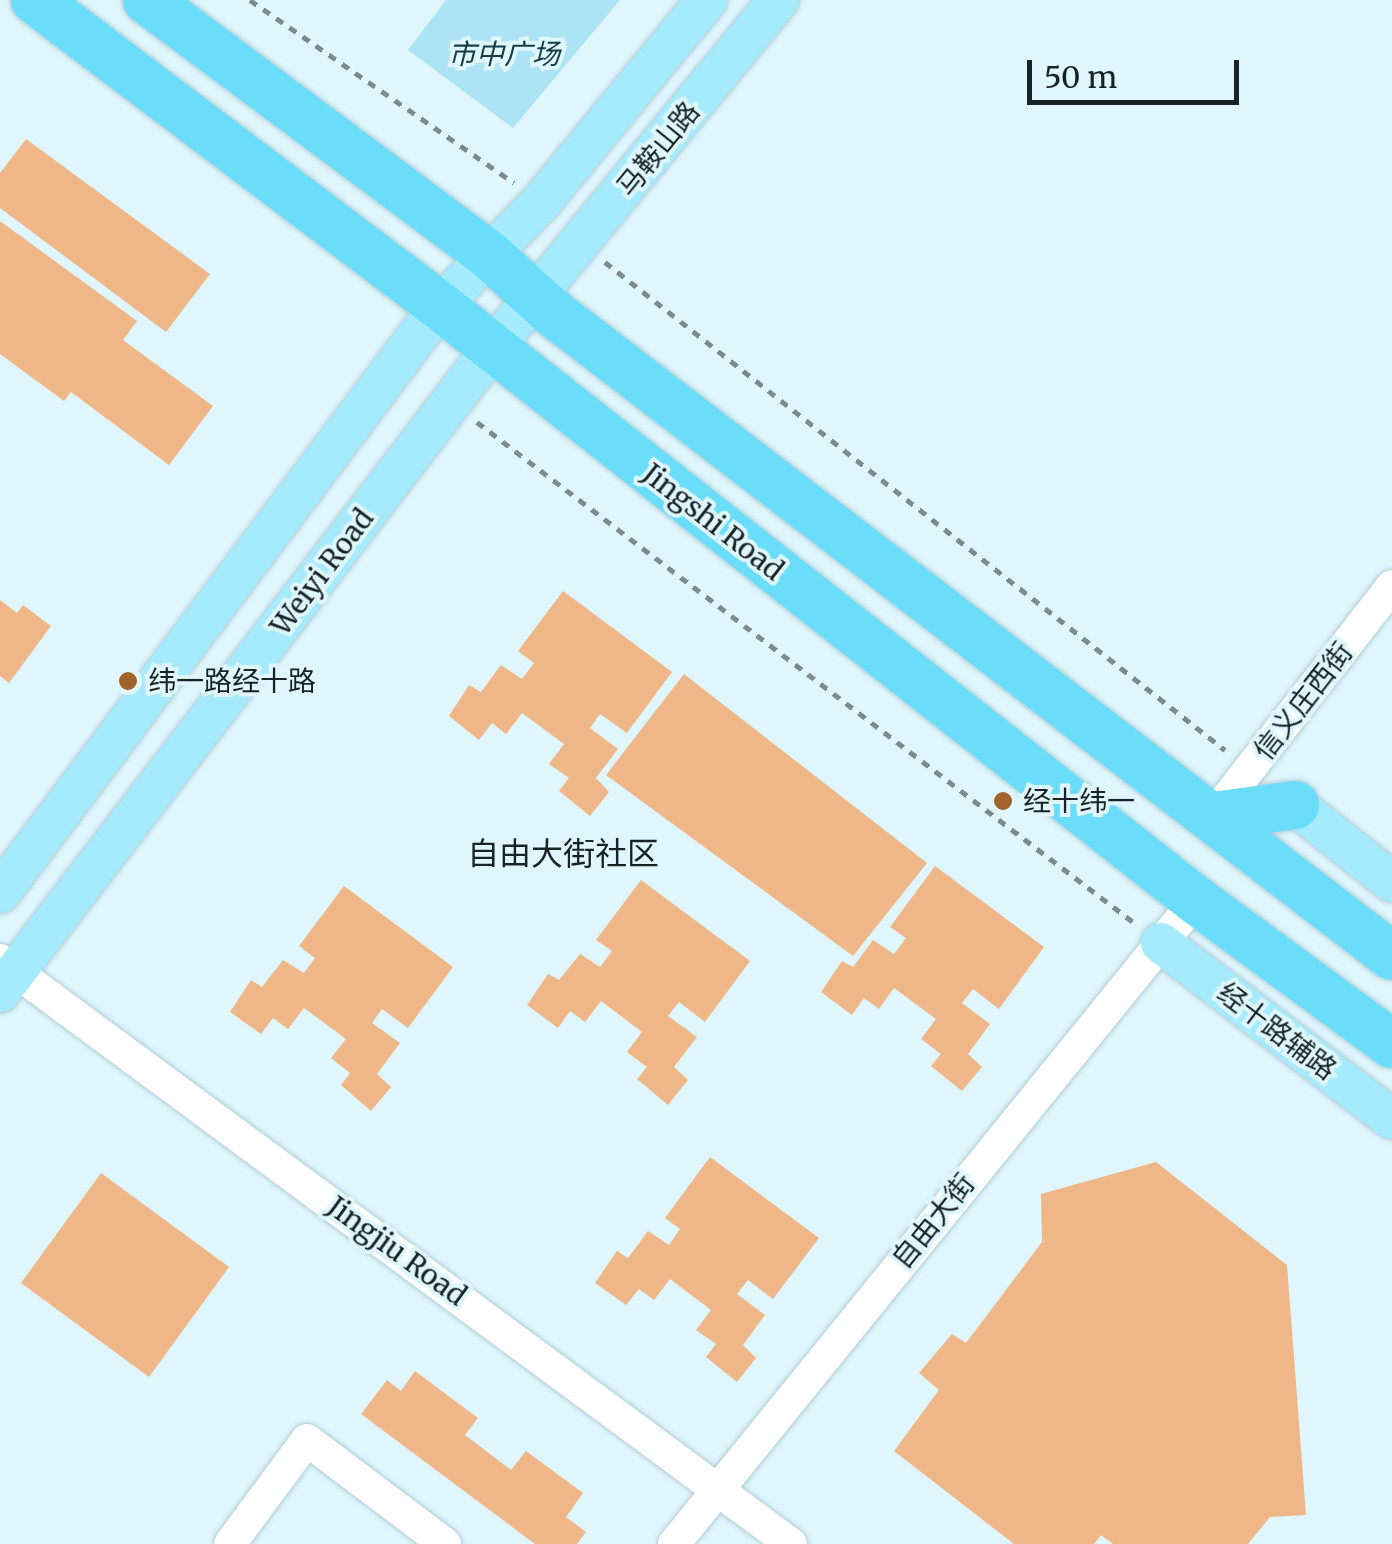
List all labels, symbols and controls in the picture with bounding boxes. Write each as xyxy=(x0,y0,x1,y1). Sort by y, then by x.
park label: 市中广场 xyxy=(448,37,560,71)
scale bar xyxy=(1032,40,1244,102)
text: 50 m xyxy=(1044,58,1117,96)
street label: 马鞍山路 xyxy=(610,95,706,203)
street label: Jingshi Road xyxy=(636,457,790,587)
street label: Weiyi Road xyxy=(264,502,380,642)
street label: 信义庄西街 xyxy=(1247,635,1359,767)
place label: 纬一路经十路 xyxy=(148,664,316,698)
marker: 纬一路经十路 xyxy=(117,670,139,692)
place label: 经十纬一 xyxy=(1023,784,1135,818)
marker: 经十纬一 xyxy=(992,790,1014,812)
district label: 自由大街社区 xyxy=(467,835,659,873)
street label: 经十路辅路 xyxy=(1211,975,1343,1087)
street label: 自由大街 xyxy=(885,1167,981,1275)
street label: Jingjiu Road xyxy=(321,1189,473,1313)

